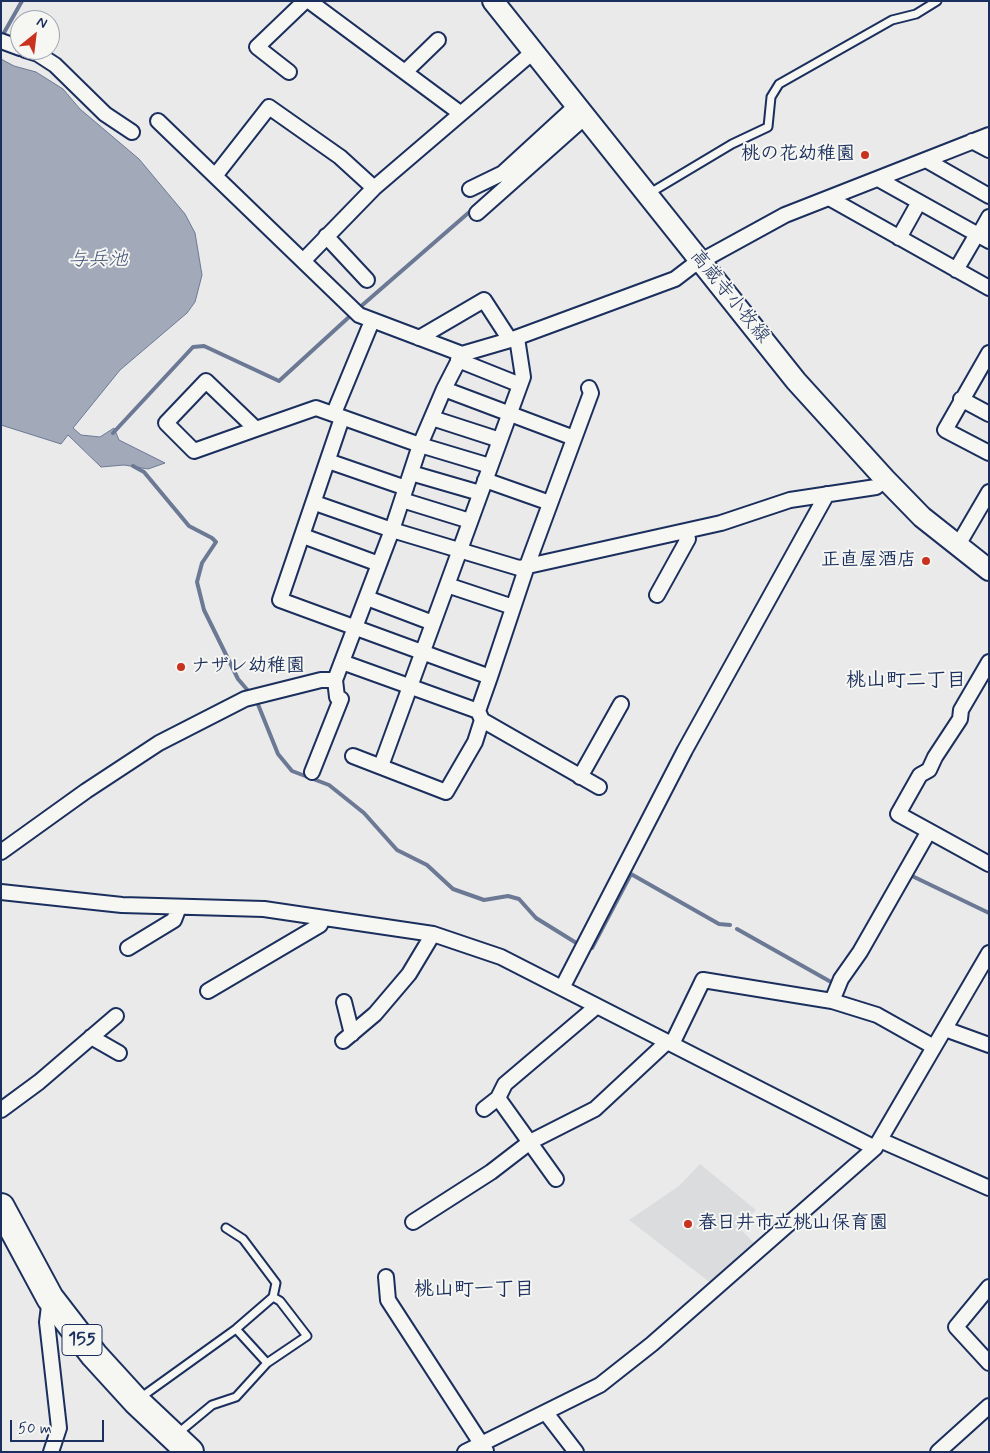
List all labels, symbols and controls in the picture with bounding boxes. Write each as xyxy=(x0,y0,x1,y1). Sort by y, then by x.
north arrow xyxy=(10,10,60,60)
text: N xyxy=(33,13,50,33)
place label: 桃の花幼稚園 xyxy=(741,144,855,166)
marker: 桃の花幼稚園 xyxy=(859,149,871,161)
street label: 高蔵寺小牧線 xyxy=(684,246,774,348)
water label: 与兵池 xyxy=(68,249,128,273)
place label: 正直屋酒店 xyxy=(821,550,916,572)
marker: 正直屋酒店 xyxy=(920,555,932,567)
place label: ナザレ幼稚園 xyxy=(191,656,305,678)
marker: ナザレ幼稚園 xyxy=(175,661,187,673)
district label: 桃山町二丁目 xyxy=(846,670,966,694)
place label: 春日井市立桃山保育園 xyxy=(698,1213,888,1235)
marker: 春日井市立桃山保育園 xyxy=(682,1218,694,1230)
district label: 桃山町一丁目 xyxy=(414,1279,534,1303)
road number: 155 xyxy=(62,1324,102,1356)
scale bar xyxy=(12,1410,106,1442)
text: 50 m xyxy=(18,1419,52,1439)

